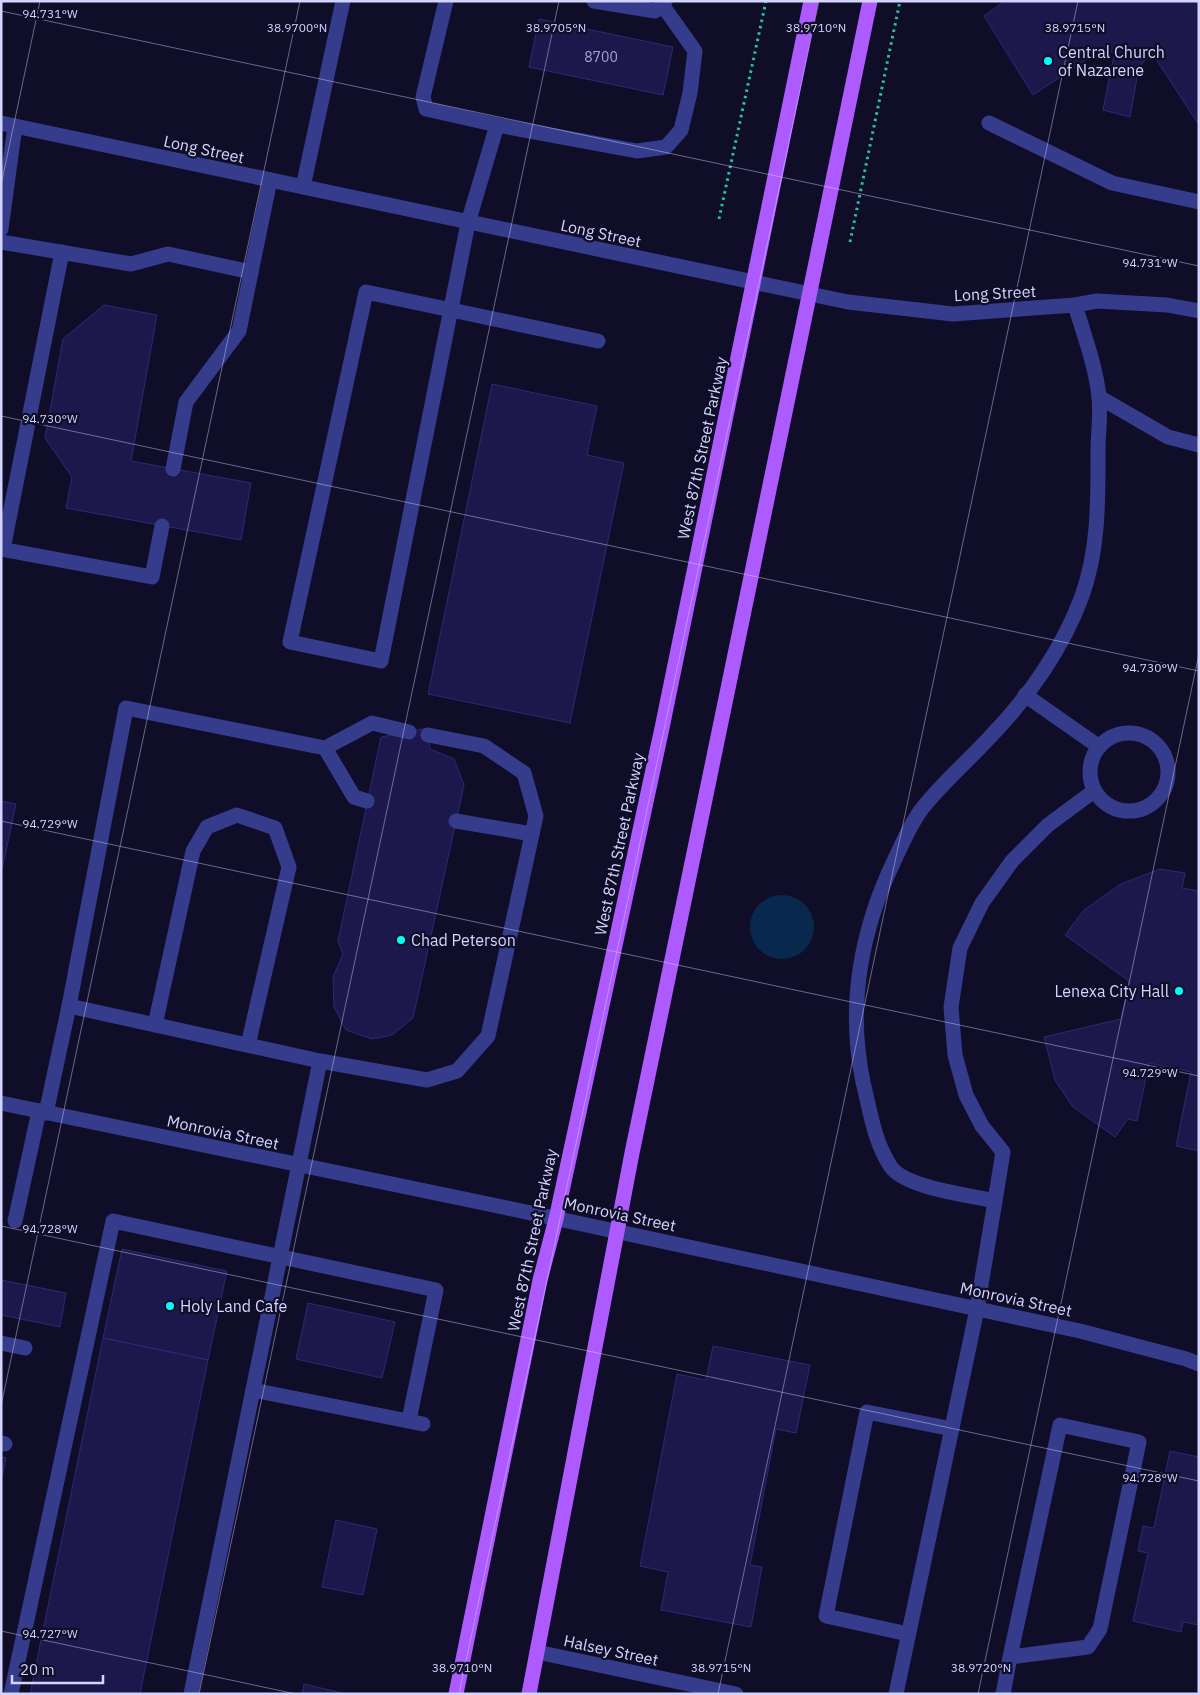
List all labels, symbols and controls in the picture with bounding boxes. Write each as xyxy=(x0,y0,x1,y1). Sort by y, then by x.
text: 94.731°W xyxy=(22,6,78,21)
text: 38.9700°N xyxy=(267,20,327,35)
text: 38.9705°N xyxy=(526,20,586,35)
text: 38.9710°N xyxy=(786,20,846,35)
text: 38.9715°N xyxy=(1045,20,1105,35)
place label: Central Church of Nazarene xyxy=(1058,42,1165,80)
house number: 8700 xyxy=(584,48,618,66)
marker: Central Church of Nazarene xyxy=(1042,55,1054,67)
street label: Long Street xyxy=(162,131,246,167)
street label: Long Street xyxy=(559,215,643,251)
text: 94.731°W xyxy=(1122,255,1178,270)
street label: Long Street xyxy=(954,281,1036,305)
street label: West 87th Street Parkway xyxy=(673,355,731,541)
text: 94.730°W xyxy=(22,411,78,426)
text: 94.730°W xyxy=(1122,660,1178,675)
street label: West 87th Street Parkway xyxy=(590,751,648,937)
text: 94.729°W xyxy=(22,816,78,831)
place label: Chad Peterson xyxy=(411,930,516,950)
marker: Chad Peterson xyxy=(395,934,407,946)
place label: Lenexa City Hall xyxy=(1054,981,1169,1001)
marker: Lenexa City Hall xyxy=(1173,985,1185,997)
text: 94.729°W xyxy=(1122,1065,1178,1080)
street label: Monrovia Street xyxy=(165,1110,281,1154)
street label: West 87th Street Parkway xyxy=(503,1147,561,1333)
street label: Monrovia Street xyxy=(562,1192,678,1236)
text: 94.728°W xyxy=(22,1221,78,1236)
street label: Monrovia Street xyxy=(958,1277,1074,1321)
place label: Holy Land Cafe xyxy=(180,1296,288,1316)
marker: Holy Land Cafe xyxy=(164,1300,176,1312)
text: 94.728°W xyxy=(1122,1470,1178,1485)
text: 94.727°W xyxy=(22,1626,78,1641)
street label: Halsey Street xyxy=(562,1630,660,1670)
scale bar xyxy=(12,1652,104,1684)
text: 20 m xyxy=(20,1660,55,1679)
text: 38.9710°N xyxy=(432,1660,492,1675)
text: 38.9715°N xyxy=(691,1660,751,1675)
text: 38.9720°N xyxy=(951,1660,1011,1675)

